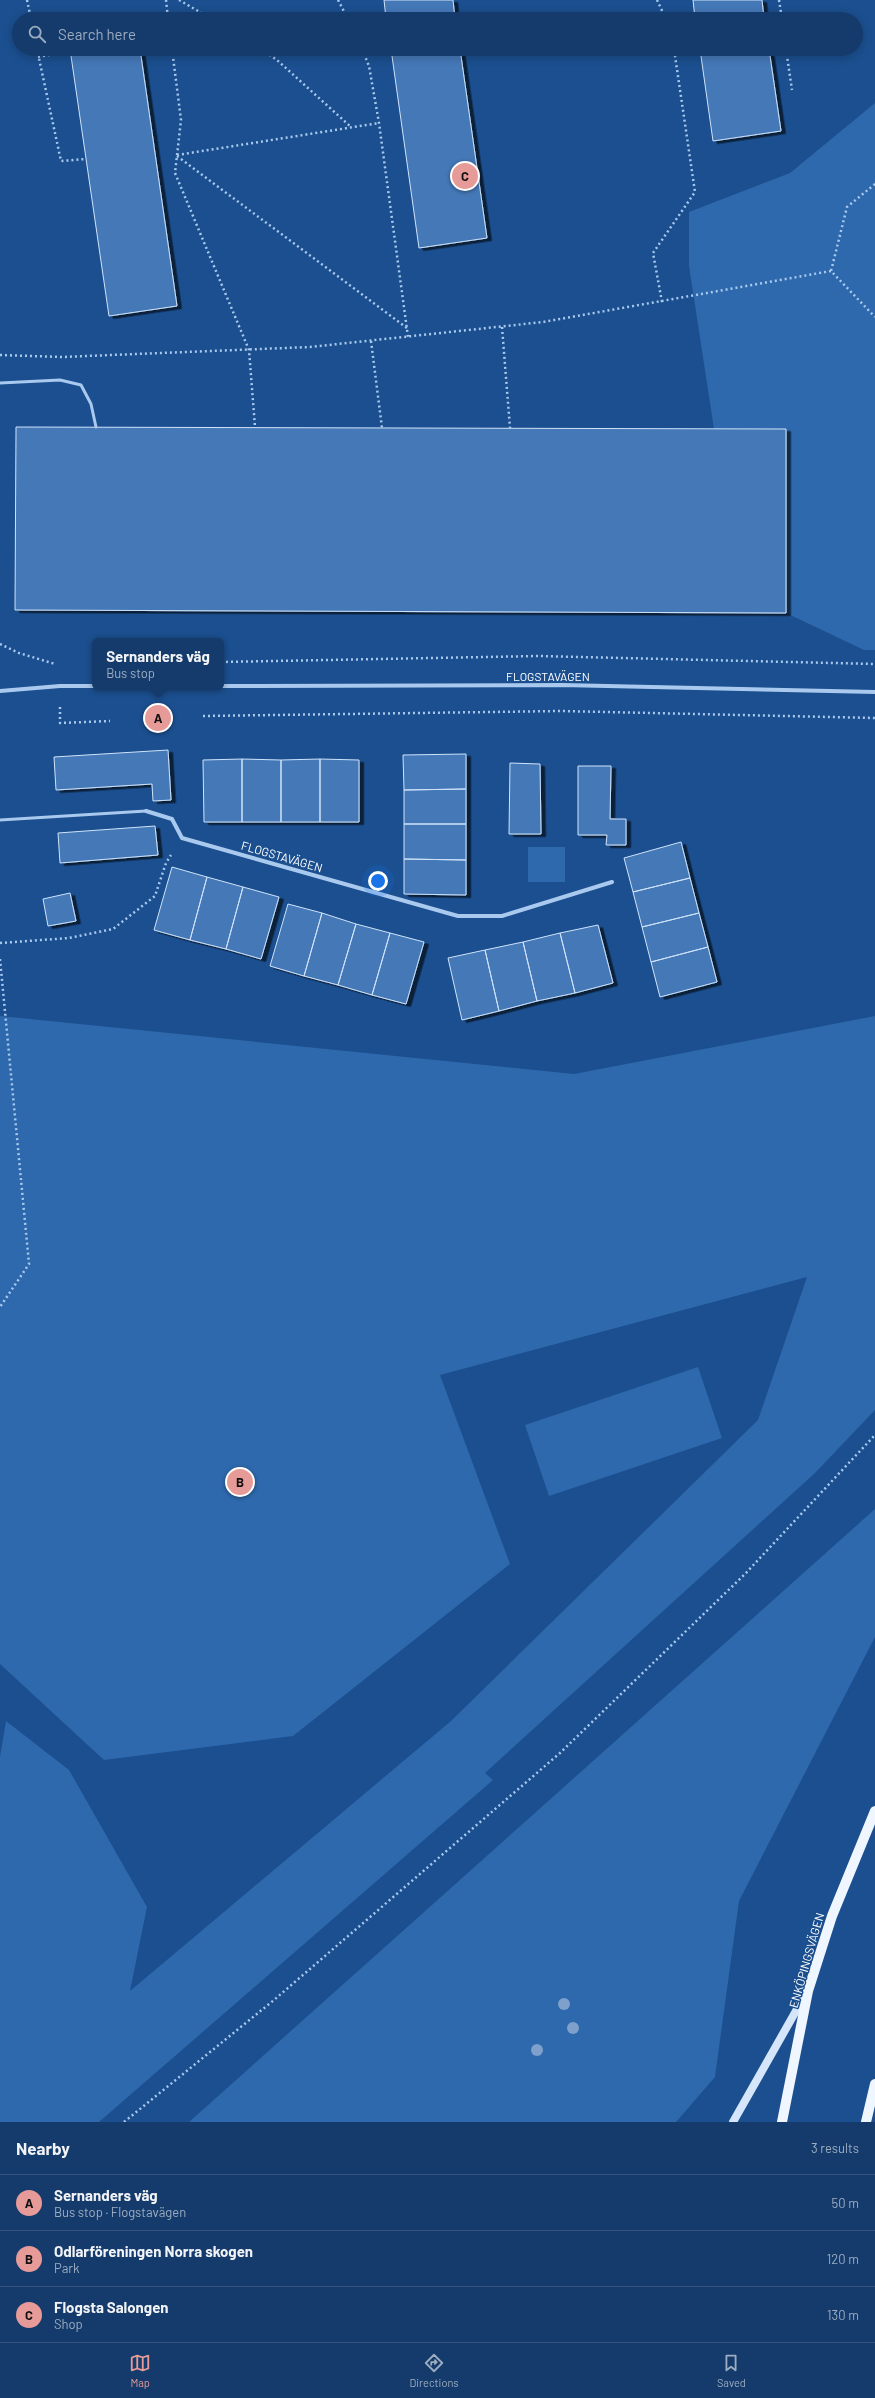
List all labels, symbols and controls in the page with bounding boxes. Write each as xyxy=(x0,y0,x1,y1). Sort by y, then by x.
search box xyxy=(12,12,863,56)
icon: search xyxy=(26,23,48,45)
text: Search here xyxy=(58,25,136,43)
pin: C xyxy=(452,161,478,191)
popup xyxy=(92,638,224,690)
text: Sernanders väg xyxy=(106,647,210,665)
text: Bus stop xyxy=(106,665,155,681)
street label: FLOGSTAVÄGEN xyxy=(506,669,590,683)
pin: A xyxy=(145,703,171,733)
street label: FLOGSTAVÄGEN xyxy=(240,838,324,874)
your location xyxy=(368,871,388,891)
pin: B xyxy=(227,1467,253,1497)
street label: ENKÖPINGSVÄGEN xyxy=(786,1911,826,2009)
text: Nearby xyxy=(16,2138,70,2158)
text: 3 results xyxy=(811,2140,859,2156)
text: Sernanders väg xyxy=(54,2186,158,2204)
text: A xyxy=(25,2195,33,2211)
text: 50 m xyxy=(832,2195,859,2211)
text: Bus stop · Flogstavägen xyxy=(54,2204,186,2220)
text: Odlarföreningen Norra skogen xyxy=(54,2242,253,2260)
text: B xyxy=(25,2251,33,2267)
text: 120 m xyxy=(827,2251,859,2267)
text: Park xyxy=(54,2260,80,2276)
text: Flogsta Salongen xyxy=(54,2298,169,2316)
text: C xyxy=(25,2307,33,2323)
text: 130 m xyxy=(827,2307,859,2323)
text: Shop xyxy=(54,2316,83,2332)
tab: Map xyxy=(129,2352,151,2389)
tab: Directions xyxy=(409,2352,459,2389)
tab: Saved xyxy=(717,2352,746,2389)

